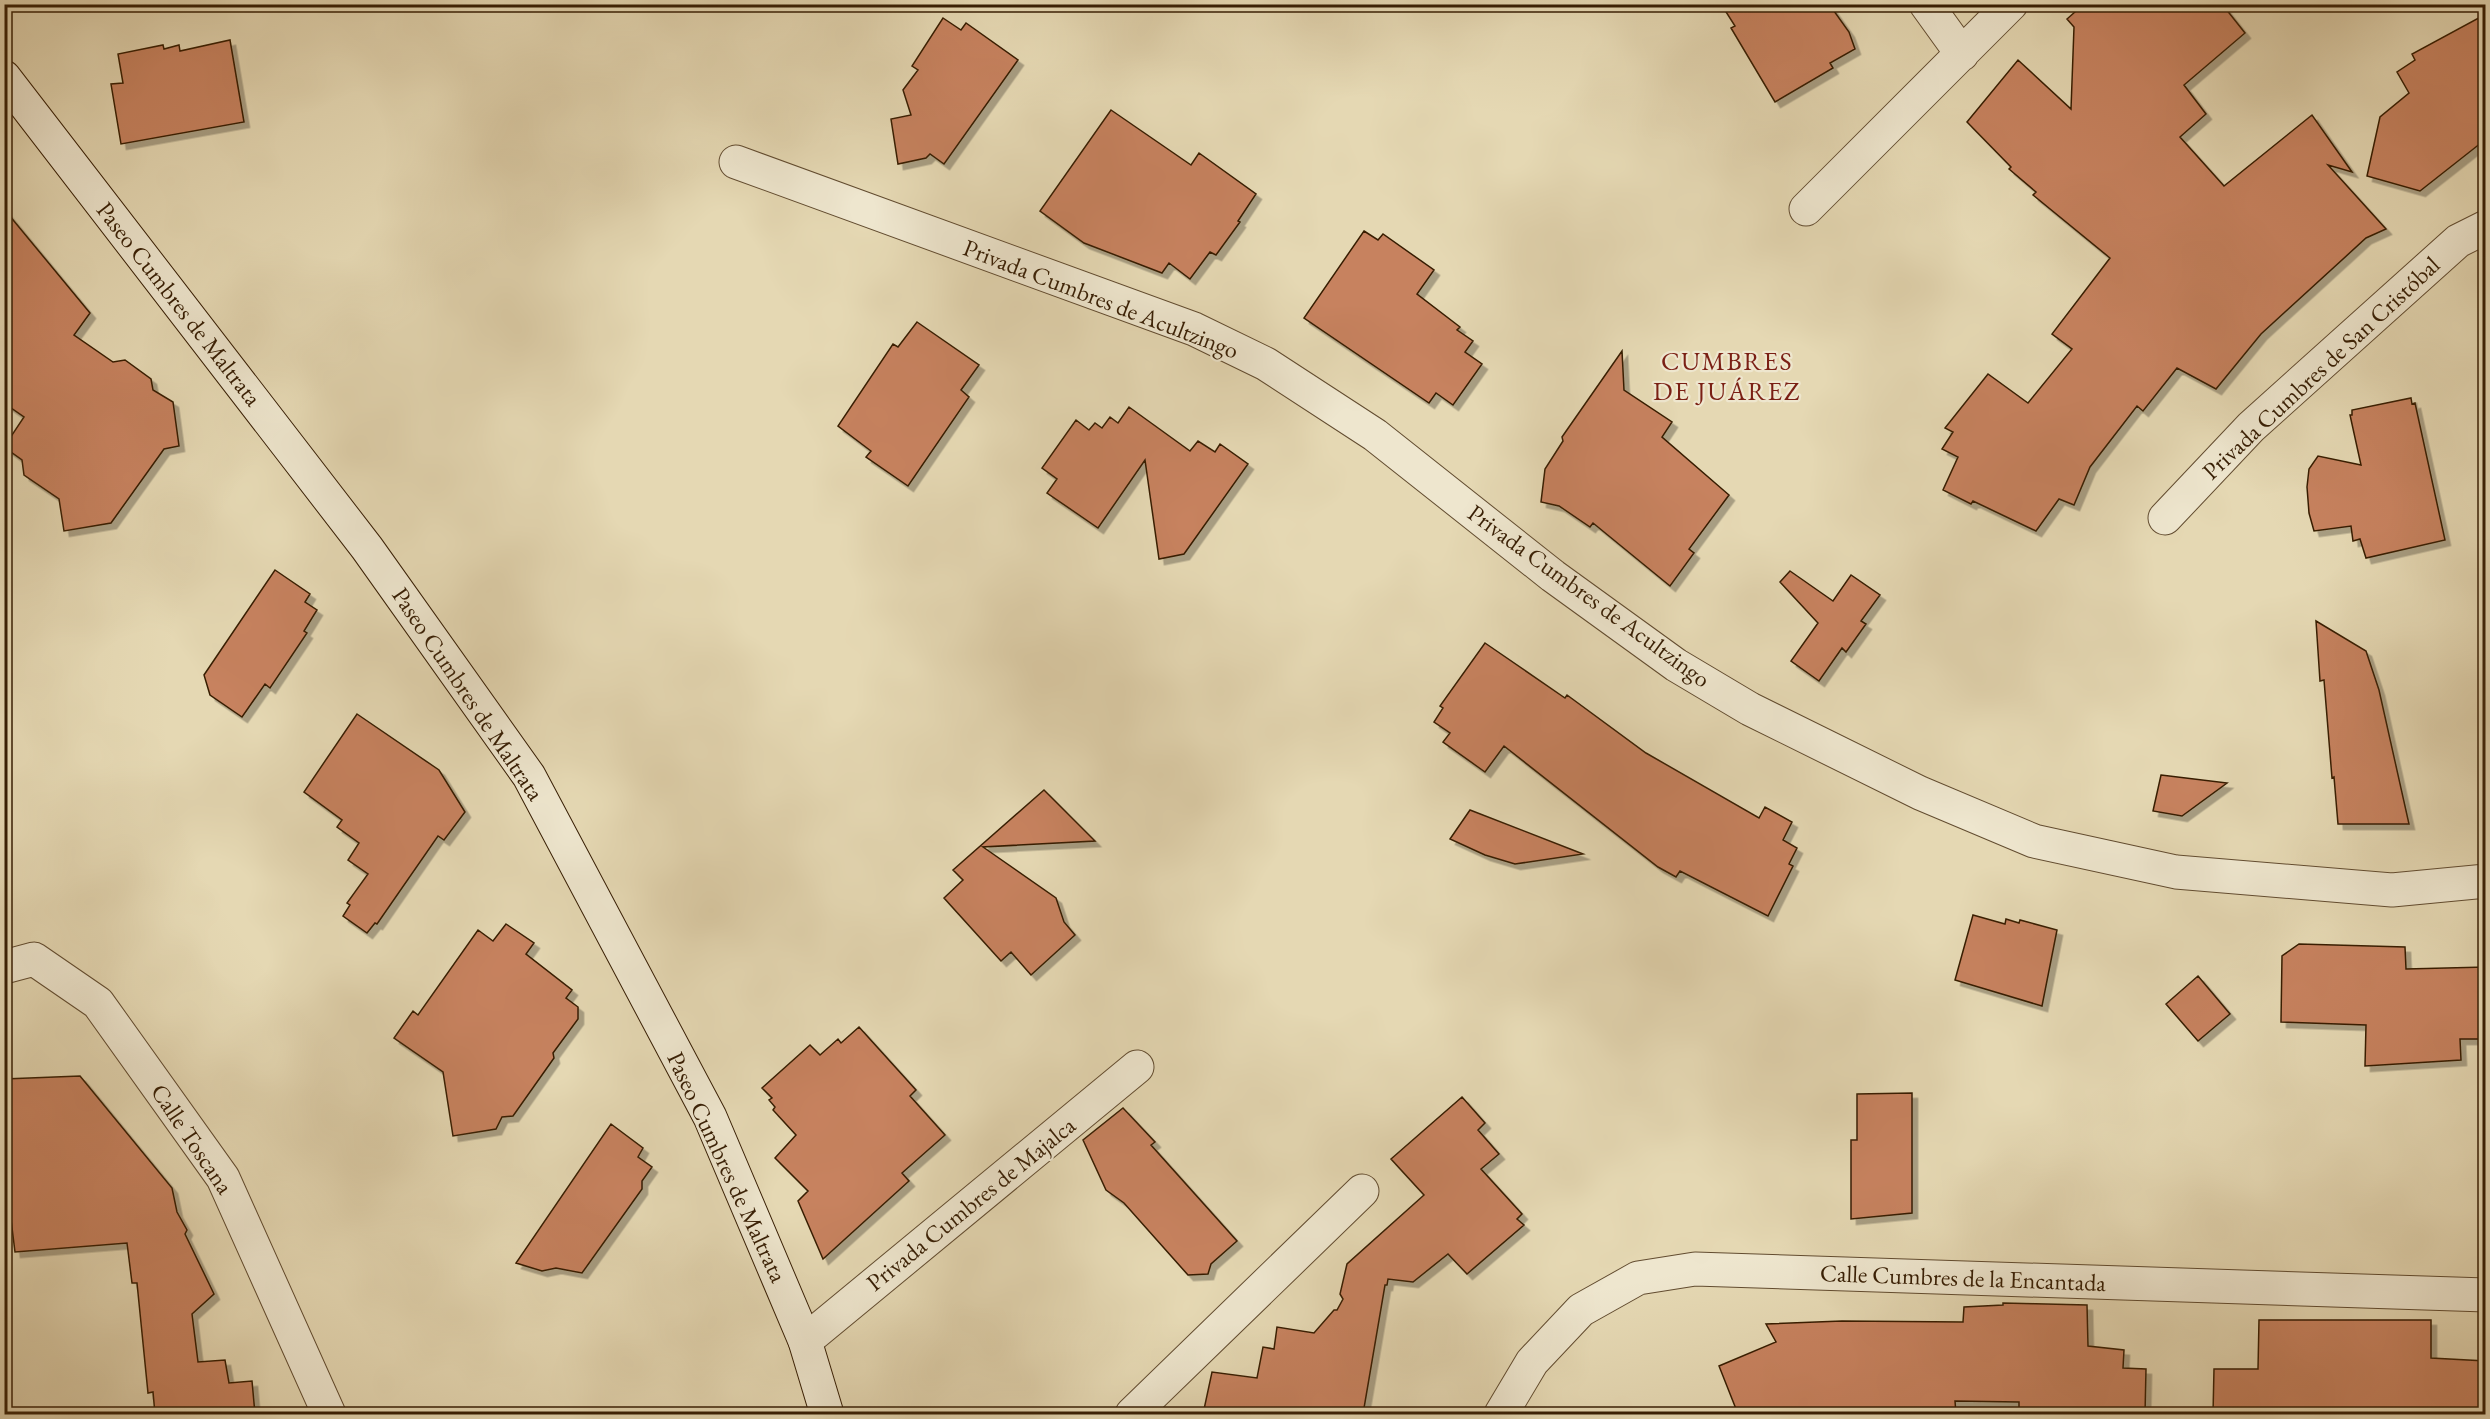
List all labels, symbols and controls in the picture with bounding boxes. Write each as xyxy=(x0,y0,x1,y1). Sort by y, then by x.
street label: Paseo Cumbres de Maltrata xyxy=(90,195,269,412)
street label: Privada Cumbres de Acultzingo xyxy=(959,232,1243,365)
street label: Privada Cumbres de San Cristóbal xyxy=(2195,249,2446,486)
district label: CUMBRES DE JUÁREZ xyxy=(1653,344,1801,408)
street label: Privada Cumbres de Acultzingo xyxy=(1462,497,1717,694)
street label: Paseo Cumbres de Maltrata xyxy=(385,581,552,807)
street label: Paseo Cumbres de Maltrata xyxy=(660,1047,795,1287)
street label: Calle Toscana xyxy=(144,1078,241,1200)
street label: Privada Cumbres de Majalca xyxy=(860,1109,1082,1298)
street label: Calle Cumbres de la Encantada xyxy=(1820,1257,2107,1298)

